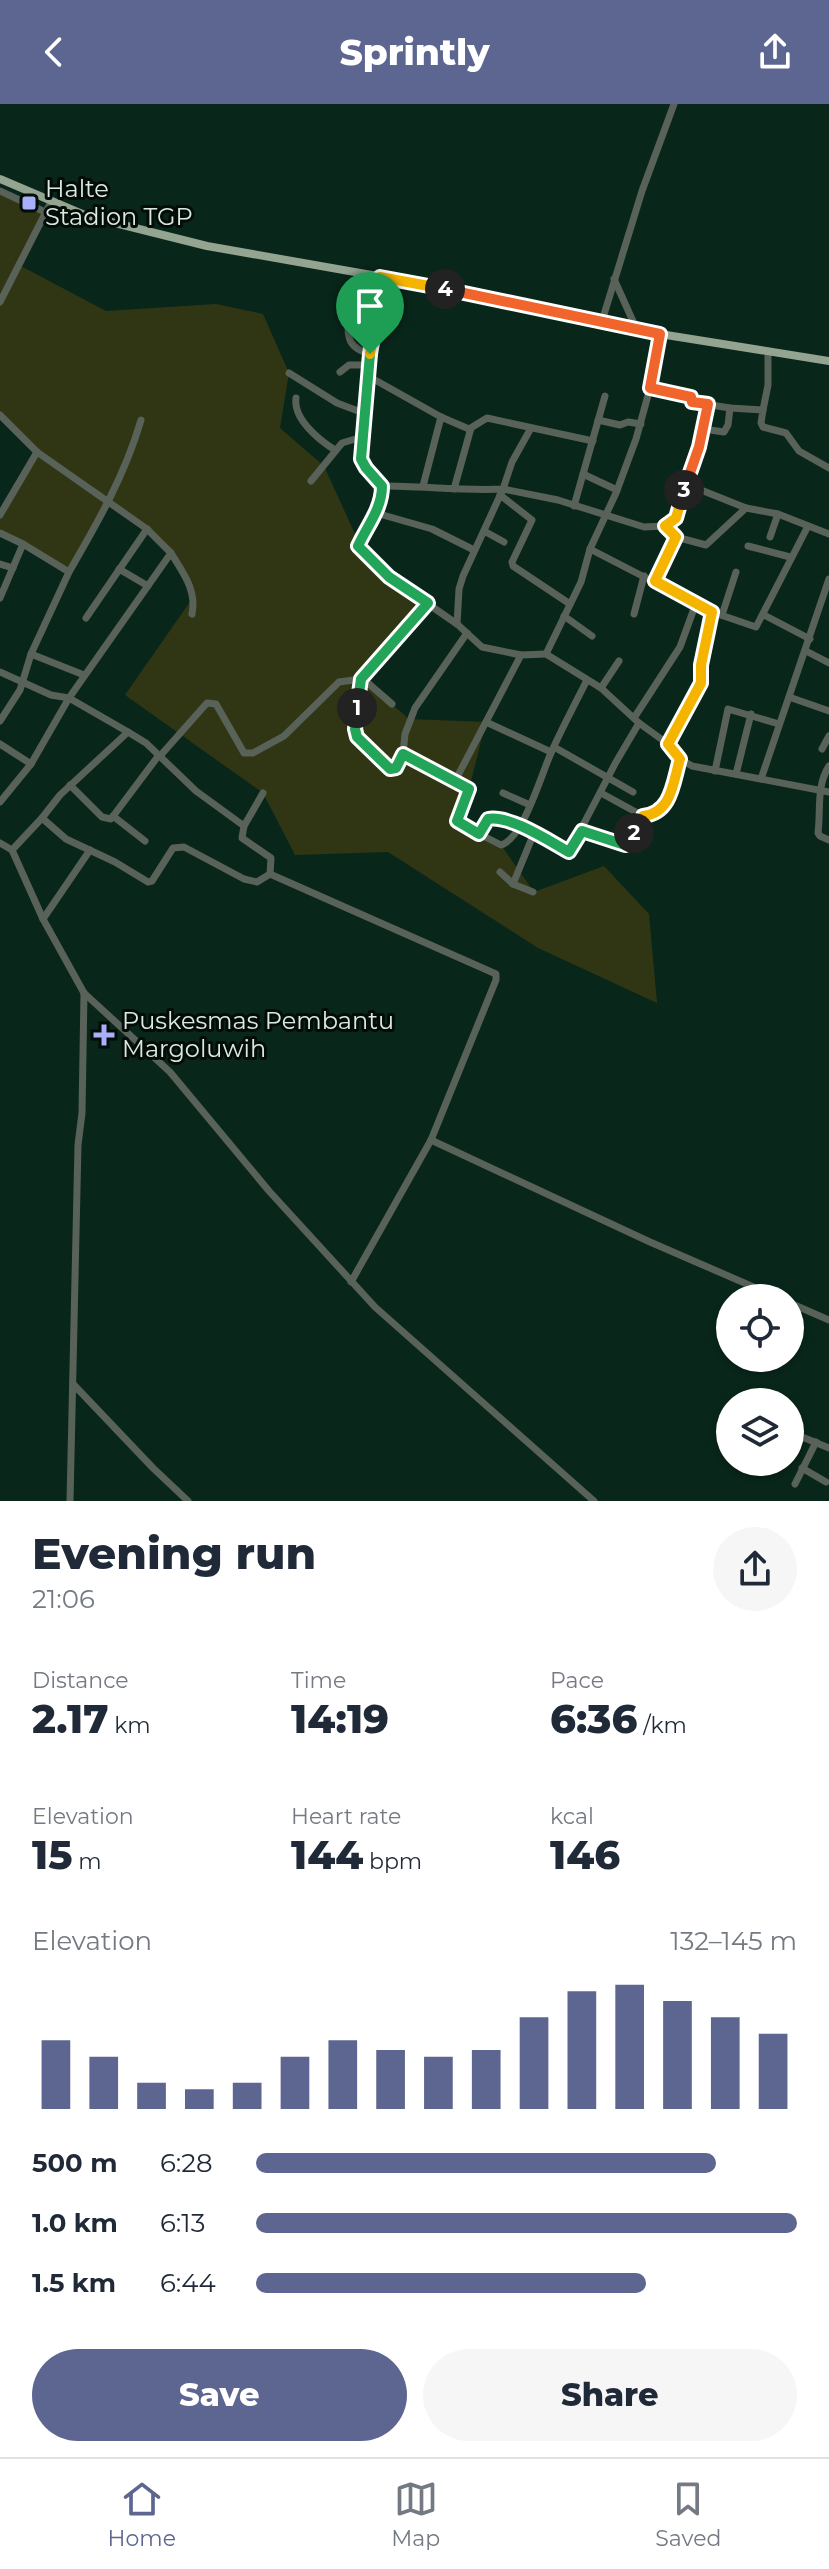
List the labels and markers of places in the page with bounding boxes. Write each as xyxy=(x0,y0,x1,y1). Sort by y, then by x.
place label: Halte Stadion TGP xyxy=(45,174,193,231)
marker: Halte Stadion TGP xyxy=(20,194,38,212)
pin: 4 xyxy=(425,269,465,309)
pin xyxy=(336,272,404,354)
pin: 3 xyxy=(664,470,704,510)
pin: 1 xyxy=(337,688,377,728)
pin: 2 xyxy=(614,813,654,853)
place label: Puskesmas Pembantu Margoluwih xyxy=(122,1006,394,1063)
marker: Puskesmas Pembantu Margoluwih xyxy=(93,1024,115,1046)

